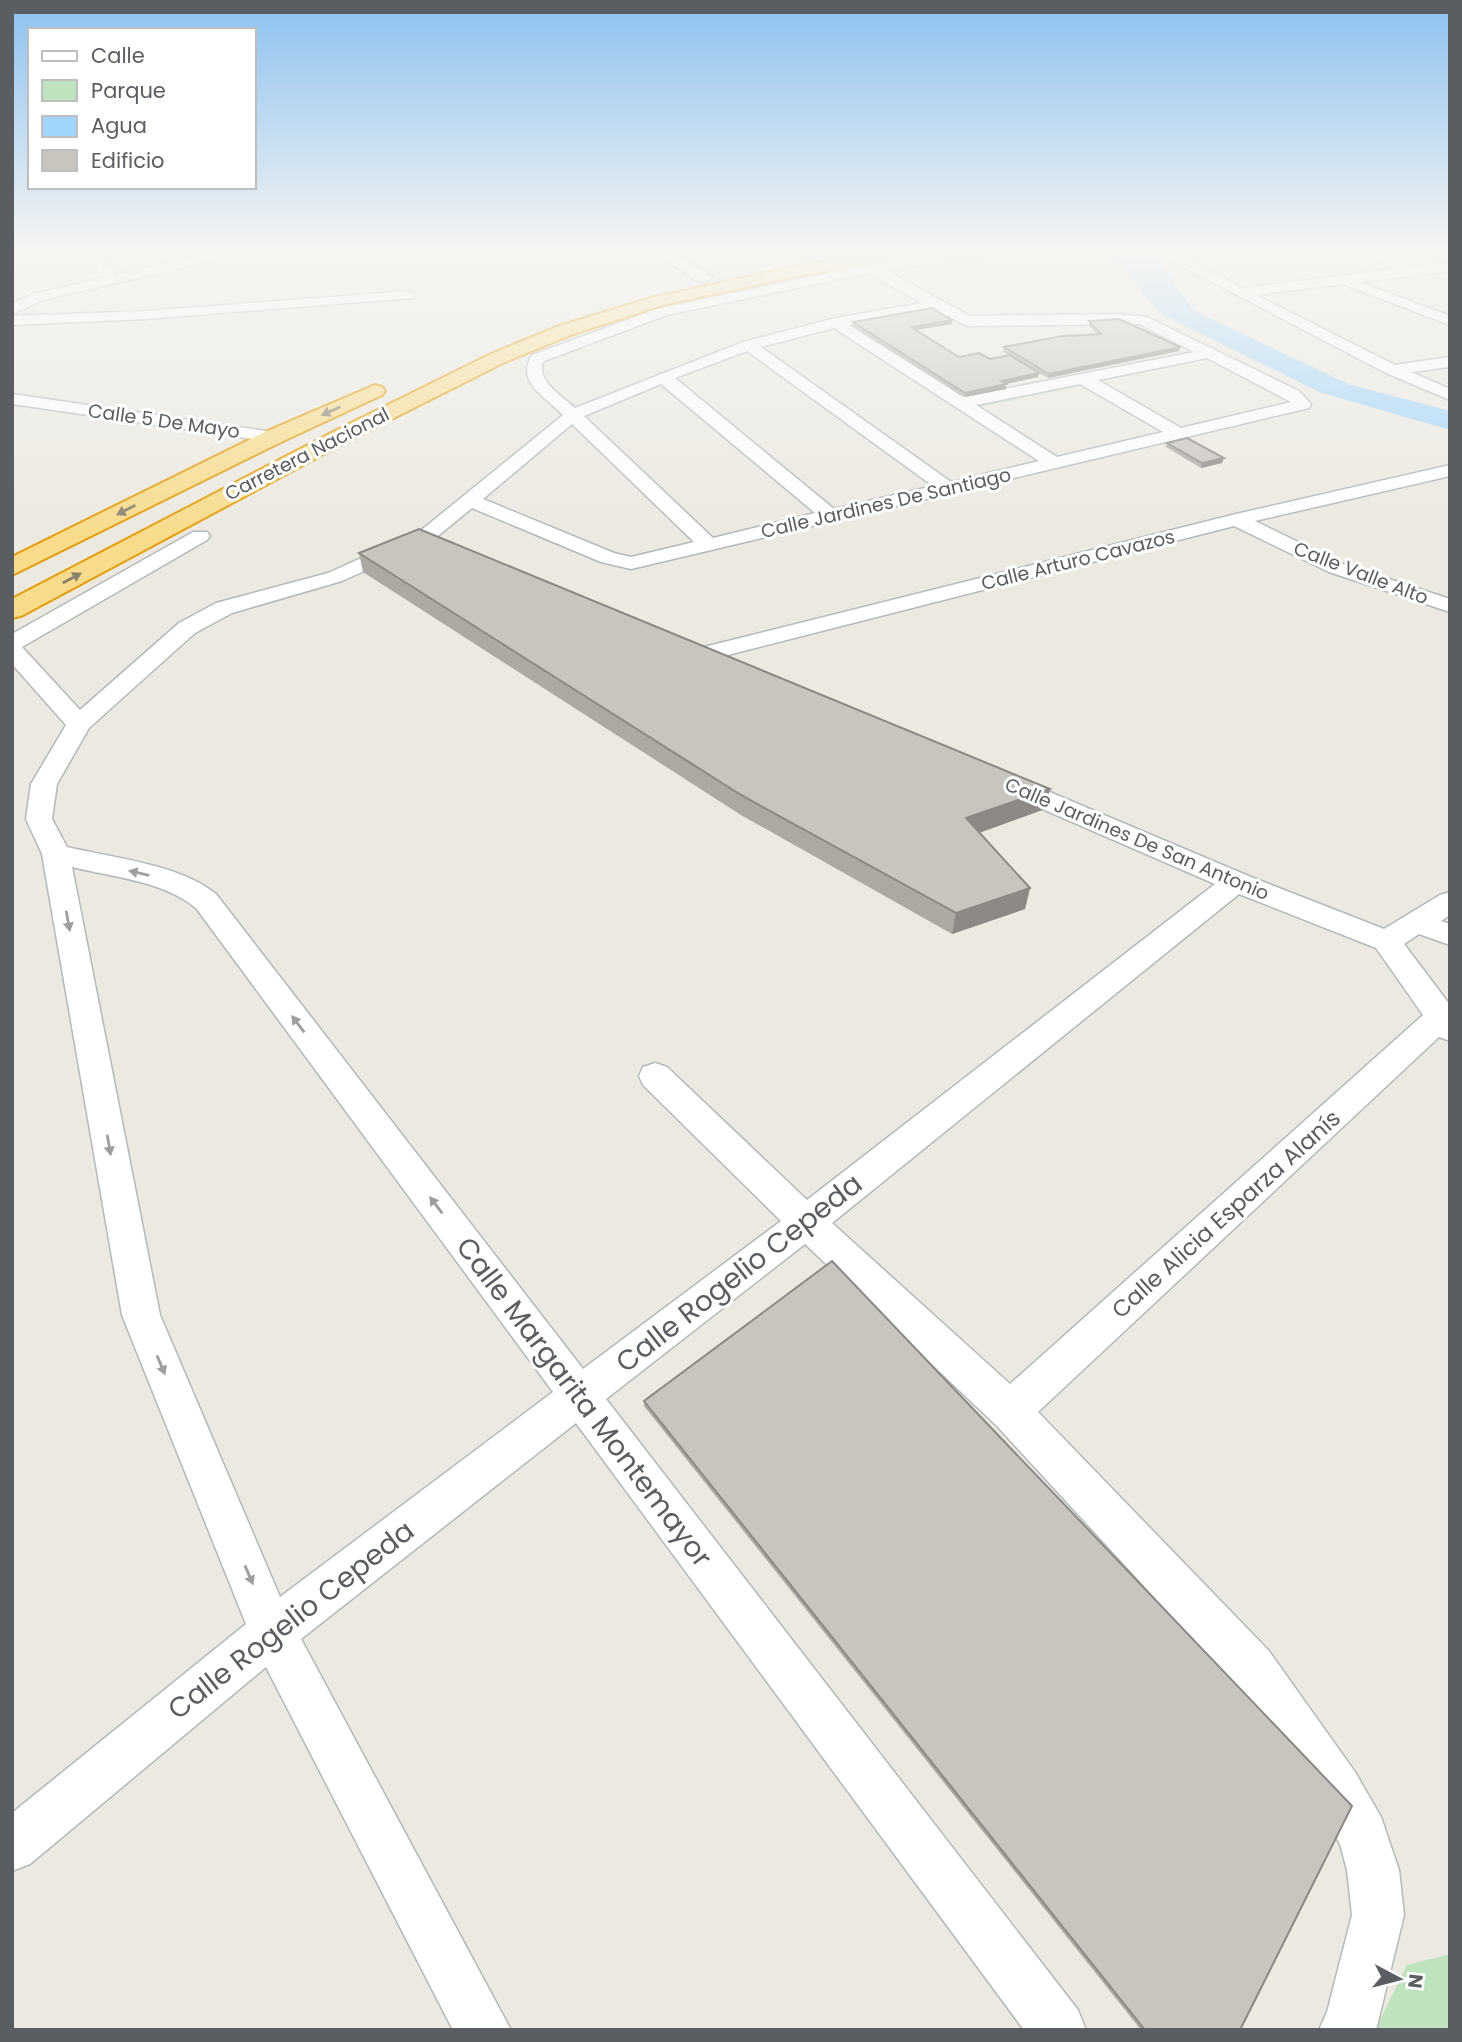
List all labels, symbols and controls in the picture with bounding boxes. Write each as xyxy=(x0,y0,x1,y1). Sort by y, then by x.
legend xyxy=(28,28,256,189)
text: Calle xyxy=(91,41,145,70)
text: Parque xyxy=(91,76,166,105)
text: Agua xyxy=(91,111,147,140)
text: Edificio xyxy=(91,146,165,175)
street label: Calle 5 De Mayo xyxy=(86,397,242,445)
street label: Carretera Nacional xyxy=(220,401,394,507)
one-way arrow xyxy=(321,405,341,417)
street label: Calle Jardines De Santiago xyxy=(758,461,1014,545)
one-way arrow xyxy=(116,505,136,516)
street label: Calle Arturo Cavazos xyxy=(978,523,1178,597)
street label: Calle Valle Alto xyxy=(1290,535,1432,611)
one-way arrow xyxy=(63,572,82,584)
street label: Calle Jardines De San Antonio xyxy=(1001,771,1273,907)
one-way arrow xyxy=(128,867,150,878)
one-way arrow xyxy=(63,910,74,932)
one-way arrow xyxy=(292,1015,306,1033)
street label: Calle Alicia Esparza Alanís xyxy=(1105,1102,1347,1326)
one-way arrow xyxy=(104,1134,115,1156)
street label: Calle Rogelio Cepeda xyxy=(608,1164,870,1382)
one-way arrow xyxy=(428,1197,443,1215)
street label: Calle Margarita Montemayor xyxy=(447,1229,721,1575)
one-way arrow xyxy=(156,1355,167,1376)
street label: Calle Rogelio Cepeda xyxy=(160,1511,422,1729)
one-way arrow xyxy=(243,1565,254,1586)
north arrow xyxy=(1364,1944,1434,2014)
text: N xyxy=(1401,1972,1430,1990)

